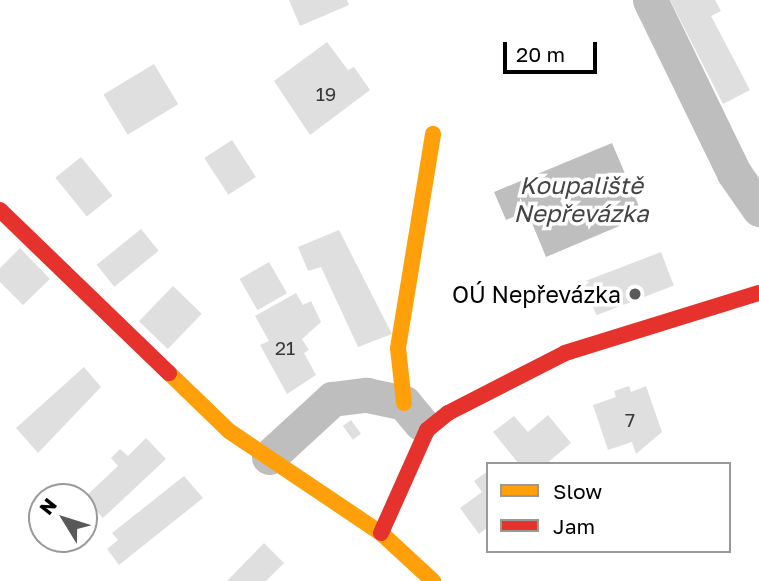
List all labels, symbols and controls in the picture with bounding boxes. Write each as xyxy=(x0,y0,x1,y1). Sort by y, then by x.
scale bar xyxy=(507,28,602,72)
text: 20 m xyxy=(516,41,565,67)
house number: 19 xyxy=(316,83,336,105)
water label: Koupaliště Nepřevázka xyxy=(513,171,649,227)
place label: OÚ Nepřevázka xyxy=(452,280,621,308)
marker: OÚ Nepřevázka xyxy=(627,286,643,302)
house number: 21 xyxy=(275,337,295,359)
house number: 7 xyxy=(625,409,635,431)
legend xyxy=(486,462,731,553)
text: Slow xyxy=(553,478,602,504)
north arrow xyxy=(28,483,98,553)
text: N xyxy=(34,493,61,519)
text: Jam xyxy=(553,513,595,539)

